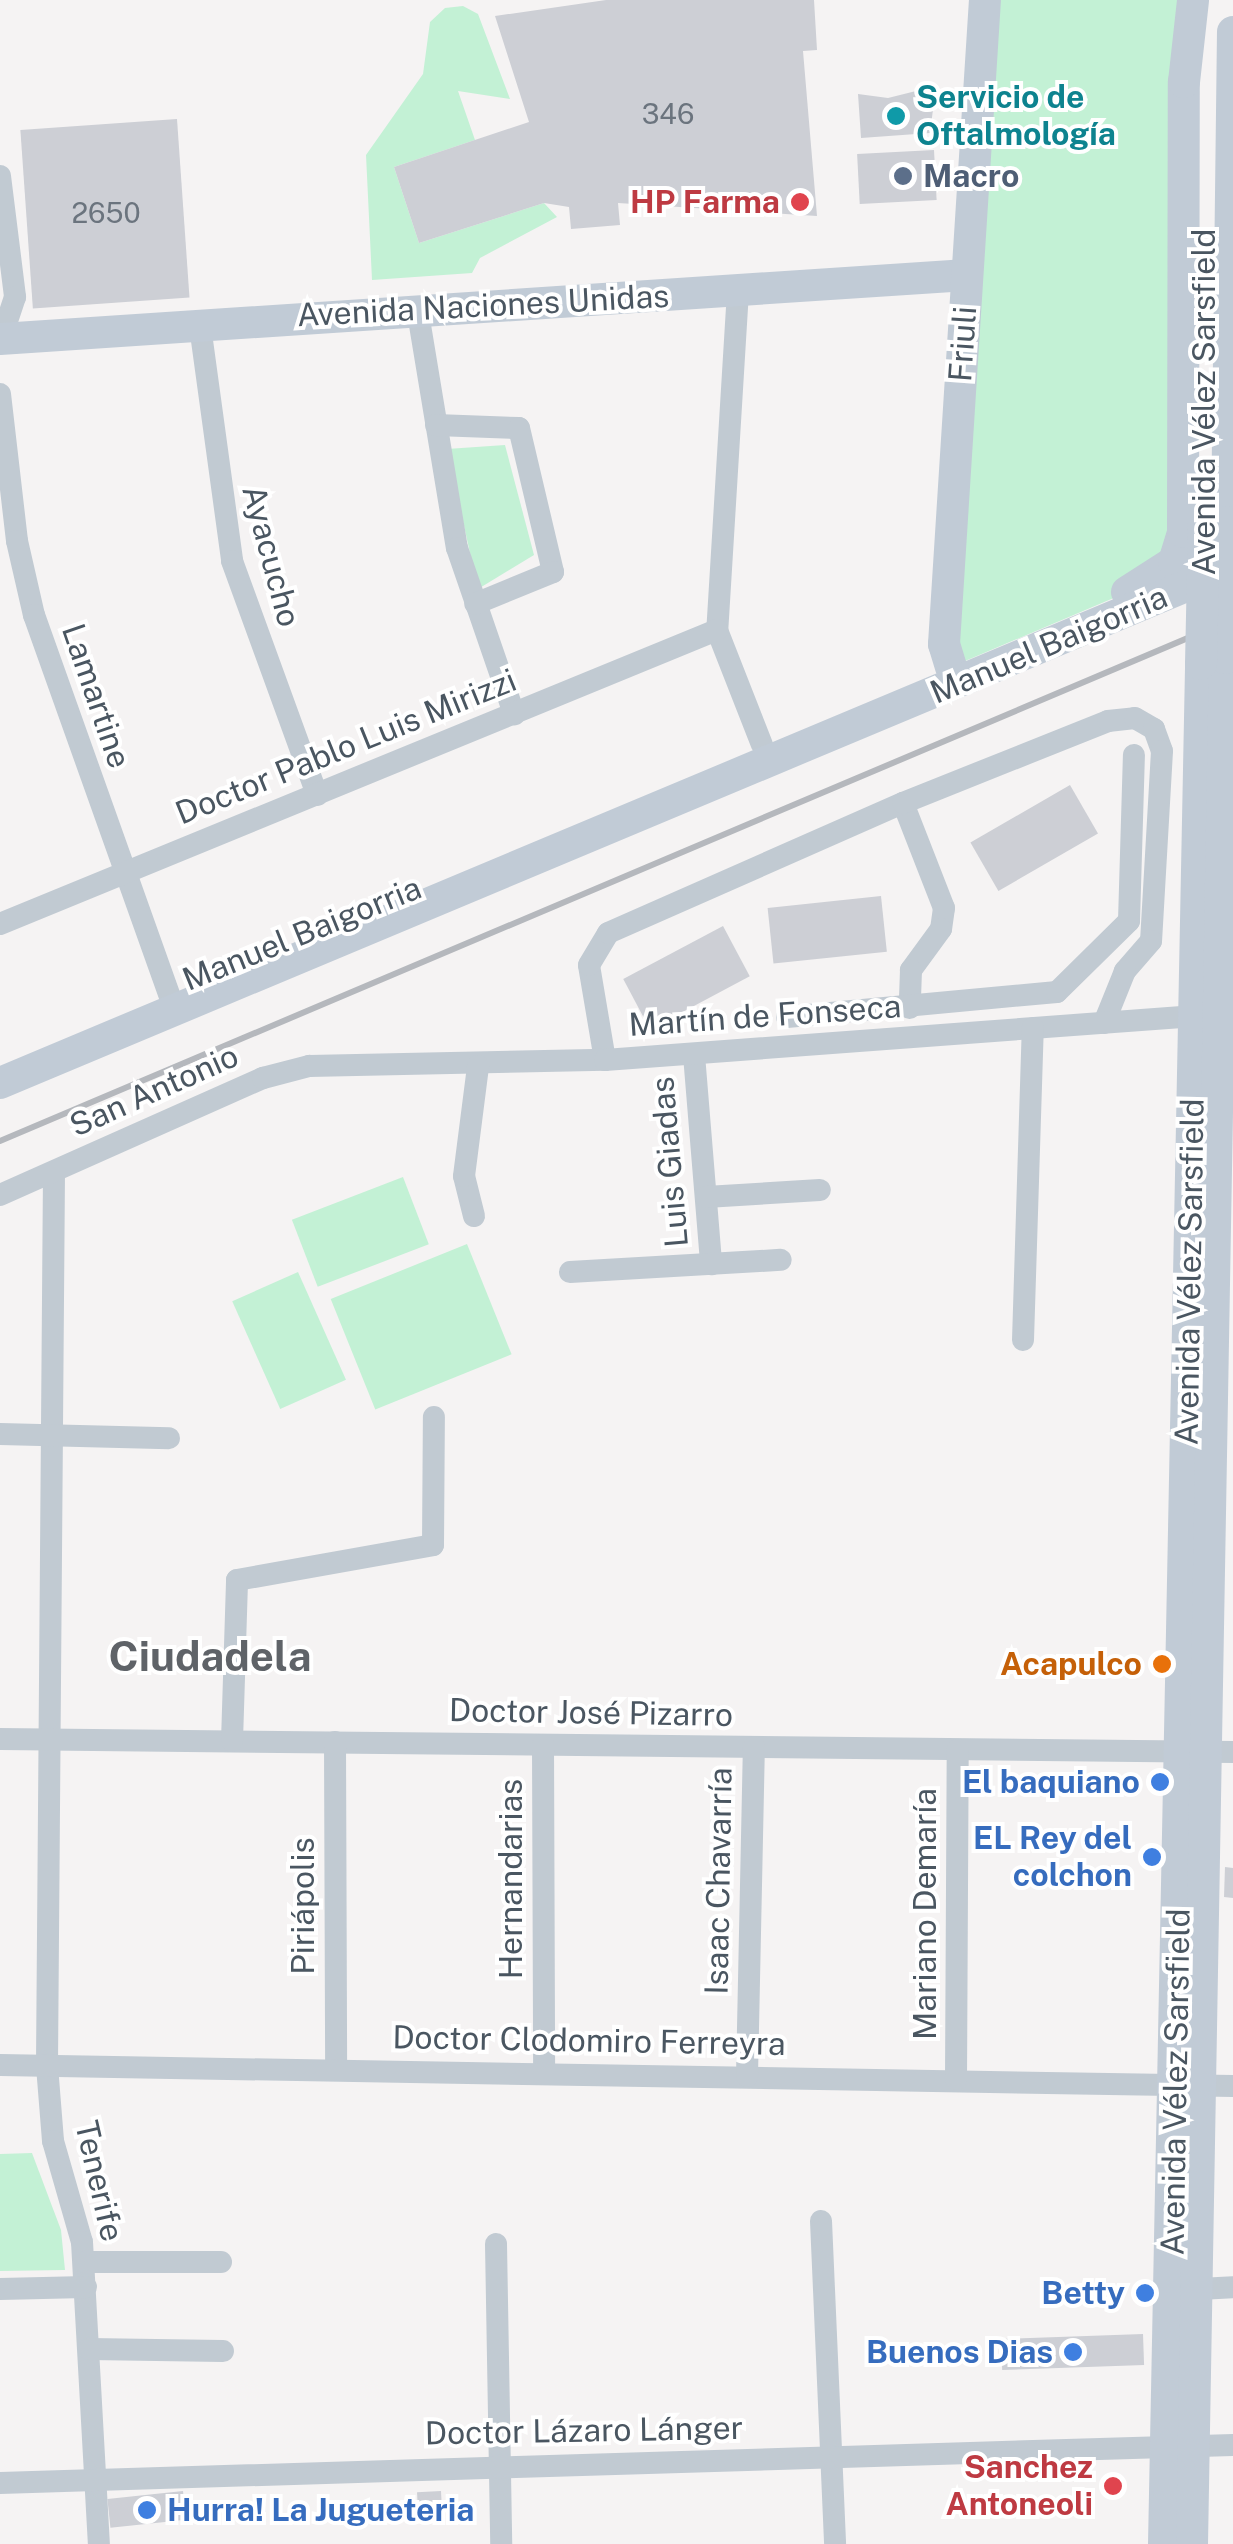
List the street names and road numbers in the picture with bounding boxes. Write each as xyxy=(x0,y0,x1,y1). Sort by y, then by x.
street label: Avenida Vélez Sarsfield xyxy=(1185,228,1223,576)
street label: Avenida Naciones Unidas xyxy=(296,277,670,335)
street label: Friuli xyxy=(941,305,985,383)
street label: Ayacucho xyxy=(234,481,308,631)
street label: Manuel Baigorria xyxy=(925,578,1173,712)
street label: Lamartine xyxy=(53,619,139,773)
street label: Doctor Pablo Luis Mirizzi xyxy=(170,661,522,833)
street label: Manuel Baigorria xyxy=(177,869,427,999)
street label: Martín de Fonseca xyxy=(627,987,903,1045)
street label: San Antonio xyxy=(64,1037,244,1145)
street label: Luis Giadas xyxy=(643,1075,697,1249)
street label: Avenida Vélez Sarsfield xyxy=(1168,1098,1212,1446)
street label: Doctor José Pizarro xyxy=(449,1691,733,1735)
street label: Isaac Chavarría xyxy=(698,1767,740,1995)
street label: Hernandarias xyxy=(492,1779,530,1979)
street label: Mariano Demaría xyxy=(906,1788,944,2040)
street label: Piriápolis xyxy=(284,1837,322,1975)
street label: Avenida Vélez Sarsfield xyxy=(1154,1908,1198,2256)
street label: Doctor Clodomiro Ferreyra xyxy=(392,2018,786,2064)
street label: Tenerife xyxy=(67,2117,131,2245)
street label: Doctor Lázaro Lánger xyxy=(424,2409,744,2453)

